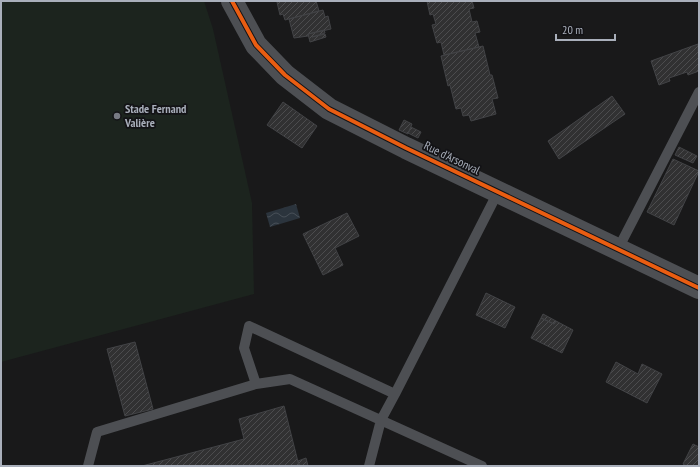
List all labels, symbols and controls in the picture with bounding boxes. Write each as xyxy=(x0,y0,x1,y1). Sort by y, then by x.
scale bar xyxy=(556,16,615,42)
text: 20 m xyxy=(562,22,583,37)
place label: Stade Fernand Valière xyxy=(124,101,186,130)
marker: Stade Fernand Valière xyxy=(112,111,122,121)
street label: Rue d'Arsonval xyxy=(422,138,483,178)

